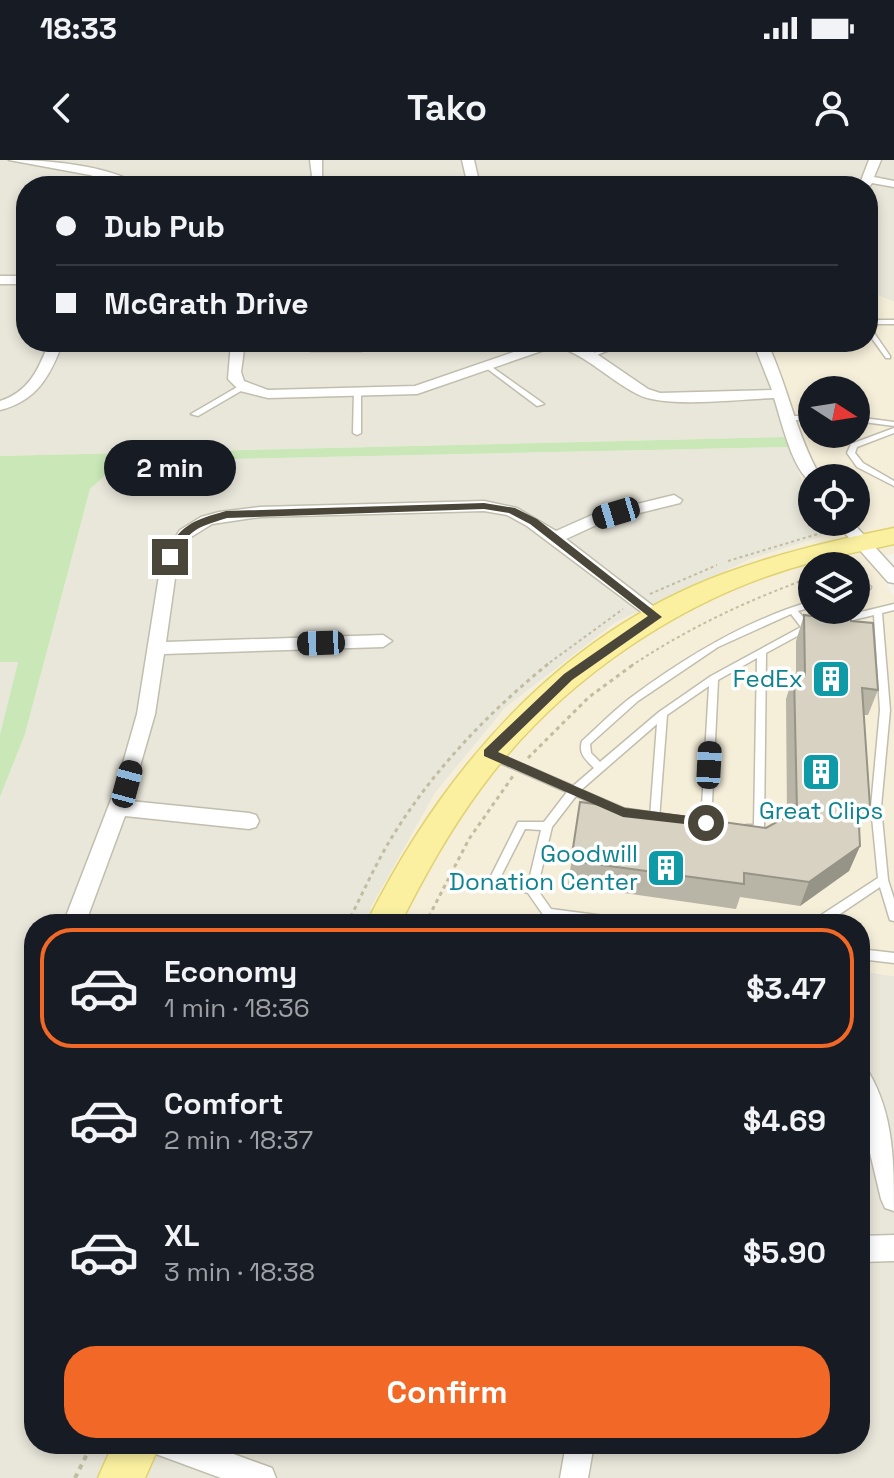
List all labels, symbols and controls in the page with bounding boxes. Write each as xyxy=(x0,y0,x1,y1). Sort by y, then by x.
text: 18:33 xyxy=(40,9,117,48)
text: Tako xyxy=(407,85,487,131)
icon: back xyxy=(40,86,84,130)
icon: person xyxy=(810,86,854,130)
text: Dub Pub xyxy=(104,207,225,246)
text: McGrath Drive xyxy=(104,284,309,323)
north arrow xyxy=(798,376,870,448)
map controls xyxy=(798,376,870,624)
callout: 2 min xyxy=(104,441,236,497)
text: 2 min xyxy=(136,451,204,485)
button: locate xyxy=(798,464,870,536)
car xyxy=(590,495,642,531)
route end xyxy=(152,539,188,575)
button: layers xyxy=(798,552,870,624)
car xyxy=(297,630,345,656)
building icon: FedEx xyxy=(810,658,852,700)
place label: FedEx xyxy=(733,663,803,694)
car xyxy=(696,740,722,790)
building icon: Great Clips xyxy=(800,751,842,793)
car xyxy=(109,758,145,810)
place label: Great Clips xyxy=(759,795,883,826)
route start xyxy=(688,805,724,841)
place label: Goodwill Donation Center xyxy=(449,838,638,897)
building icon: Goodwill Donation Center xyxy=(645,847,687,889)
icon: car xyxy=(68,952,140,1024)
text: Economy xyxy=(164,952,297,991)
text: $3.47 xyxy=(746,969,826,1008)
text: 1 min · 18:36 xyxy=(164,991,310,1025)
icon: car xyxy=(68,1084,140,1156)
text: Comfort xyxy=(164,1084,283,1123)
text: $4.69 xyxy=(743,1101,826,1140)
text: 2 min · 18:37 xyxy=(164,1123,313,1157)
icon: car xyxy=(68,1216,140,1288)
text: XL xyxy=(164,1216,200,1255)
text: $5.90 xyxy=(743,1233,826,1272)
text: 3 min · 18:38 xyxy=(164,1255,315,1289)
button: Confirm xyxy=(64,1346,830,1438)

